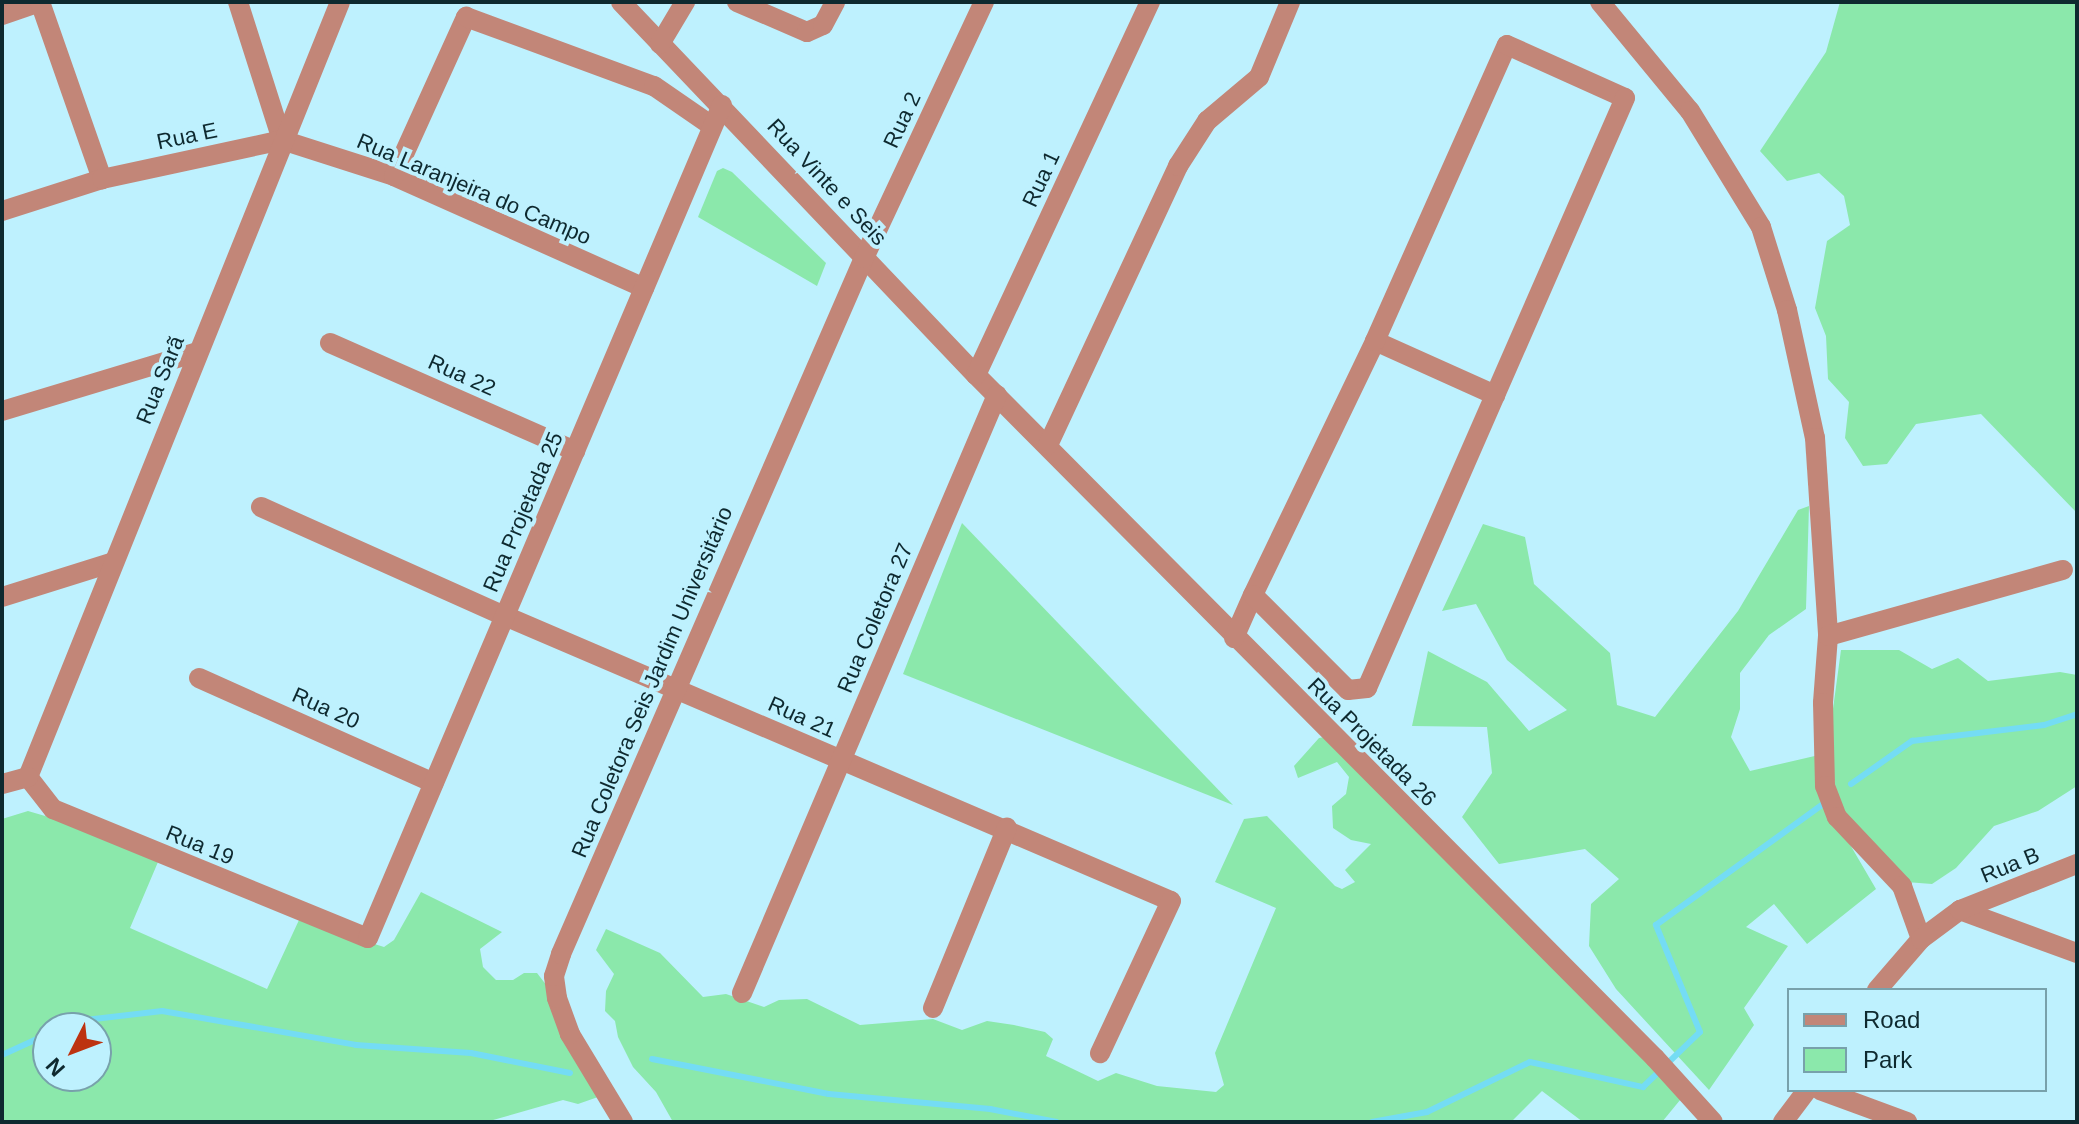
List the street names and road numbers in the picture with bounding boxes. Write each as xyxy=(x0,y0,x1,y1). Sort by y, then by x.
street label: Rua 2 xyxy=(878,88,926,152)
street label: Rua Vinte e Seis xyxy=(762,113,892,251)
street label: Rua E xyxy=(154,117,220,155)
street label: Rua Laranjeira do Campo xyxy=(353,128,595,250)
street label: Rua 1 xyxy=(1017,147,1065,211)
street label: Rua Sarã xyxy=(130,332,190,428)
street label: Rua 22 xyxy=(424,349,500,401)
street label: Rua Projetada 25 xyxy=(477,428,569,596)
street label: Rua Coletora Seis Jardim Universitário xyxy=(566,502,738,862)
street label: Rua Coletora 27 xyxy=(832,539,918,697)
street label: Rua Projetada 26 xyxy=(1302,672,1442,812)
street label: Rua 20 xyxy=(288,682,364,734)
street label: Rua 21 xyxy=(764,691,840,743)
street label: Rua 19 xyxy=(162,819,238,871)
street label: Rua B xyxy=(1977,841,2043,889)

